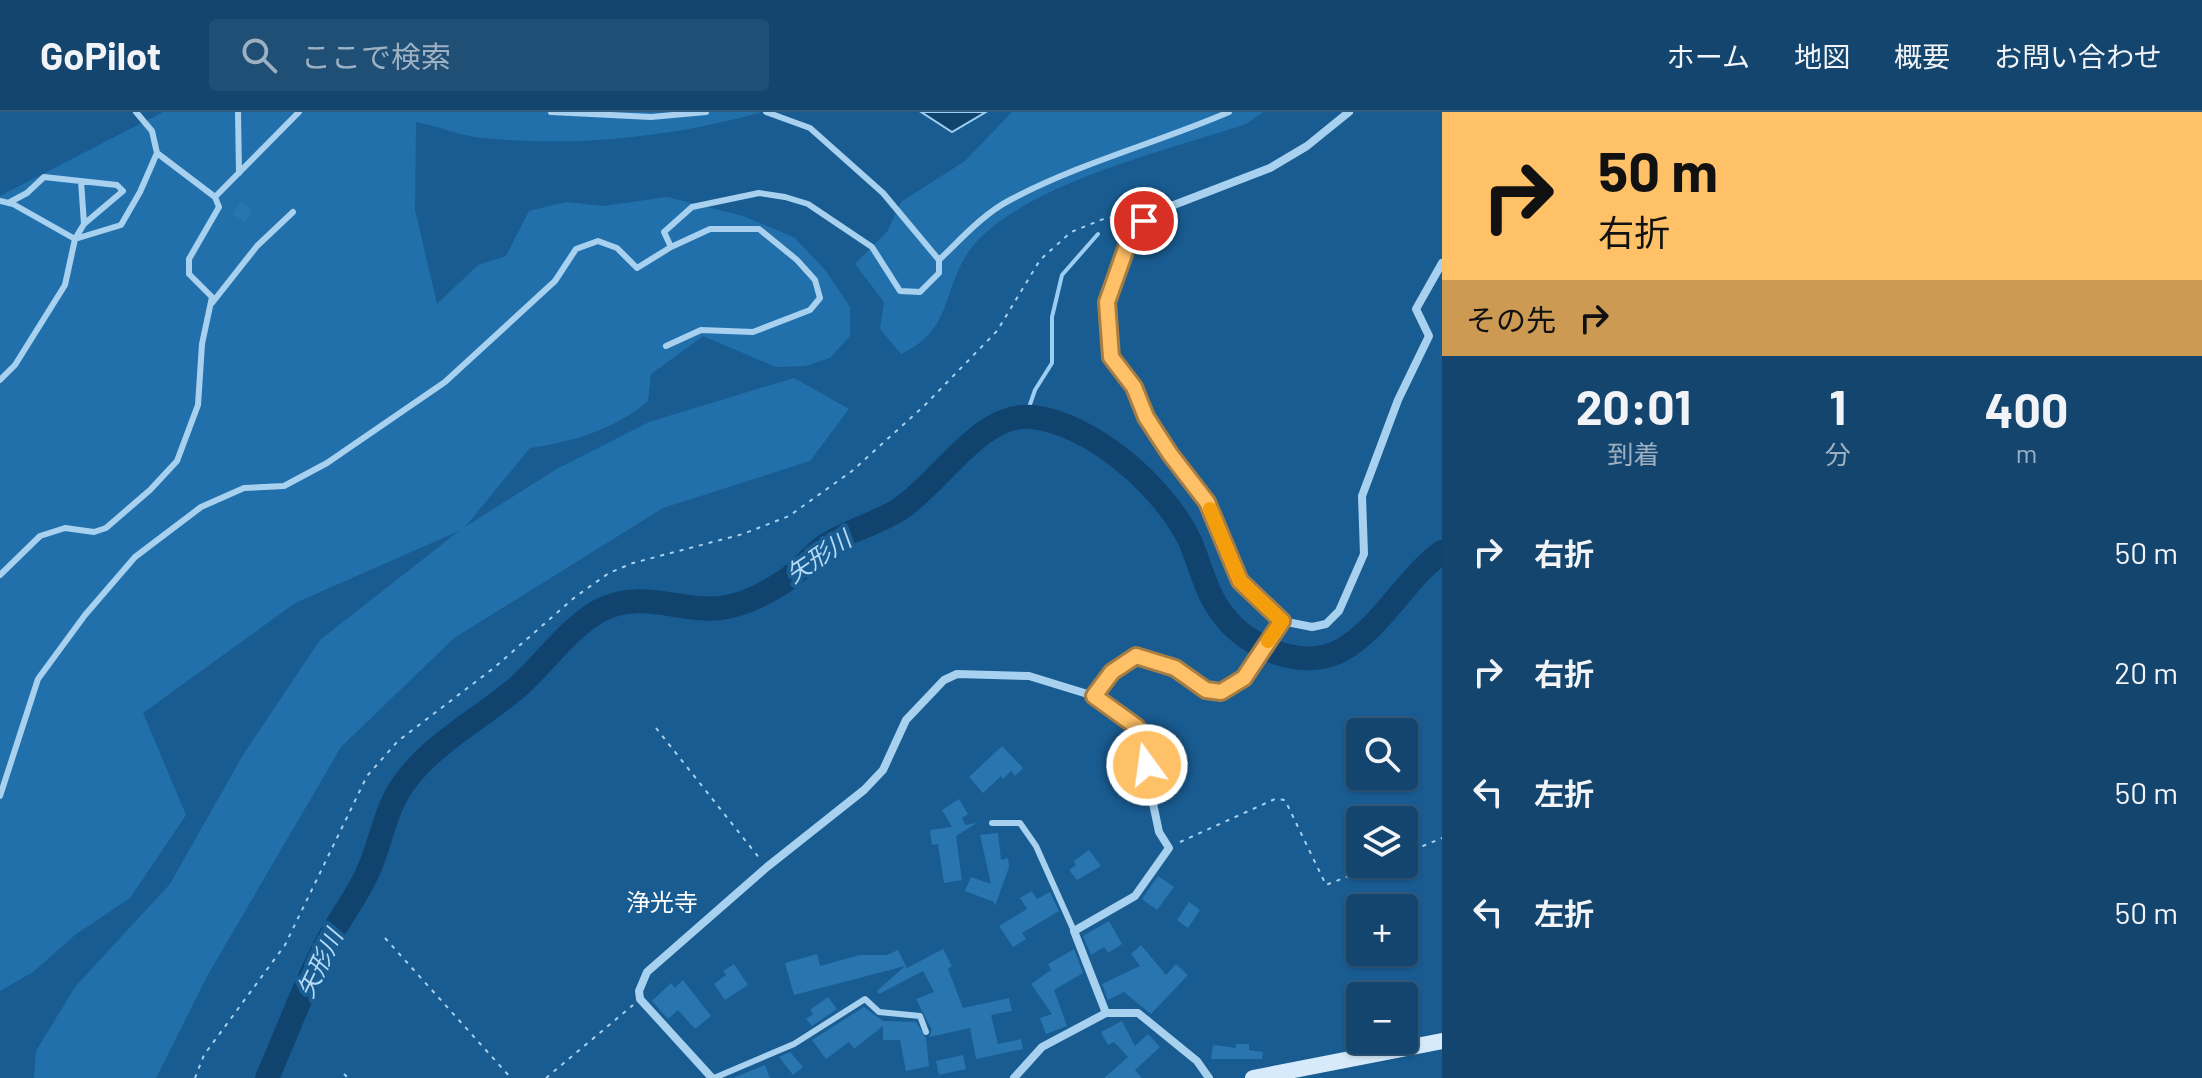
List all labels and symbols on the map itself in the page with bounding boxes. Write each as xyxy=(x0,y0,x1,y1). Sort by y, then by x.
pin xyxy=(1110,187,1178,255)
water label: 矢形川 xyxy=(780,522,858,588)
position arrow xyxy=(1105,723,1189,807)
district label: 浄光寺 xyxy=(626,887,698,916)
water label: 矢形川 xyxy=(290,922,349,1002)

